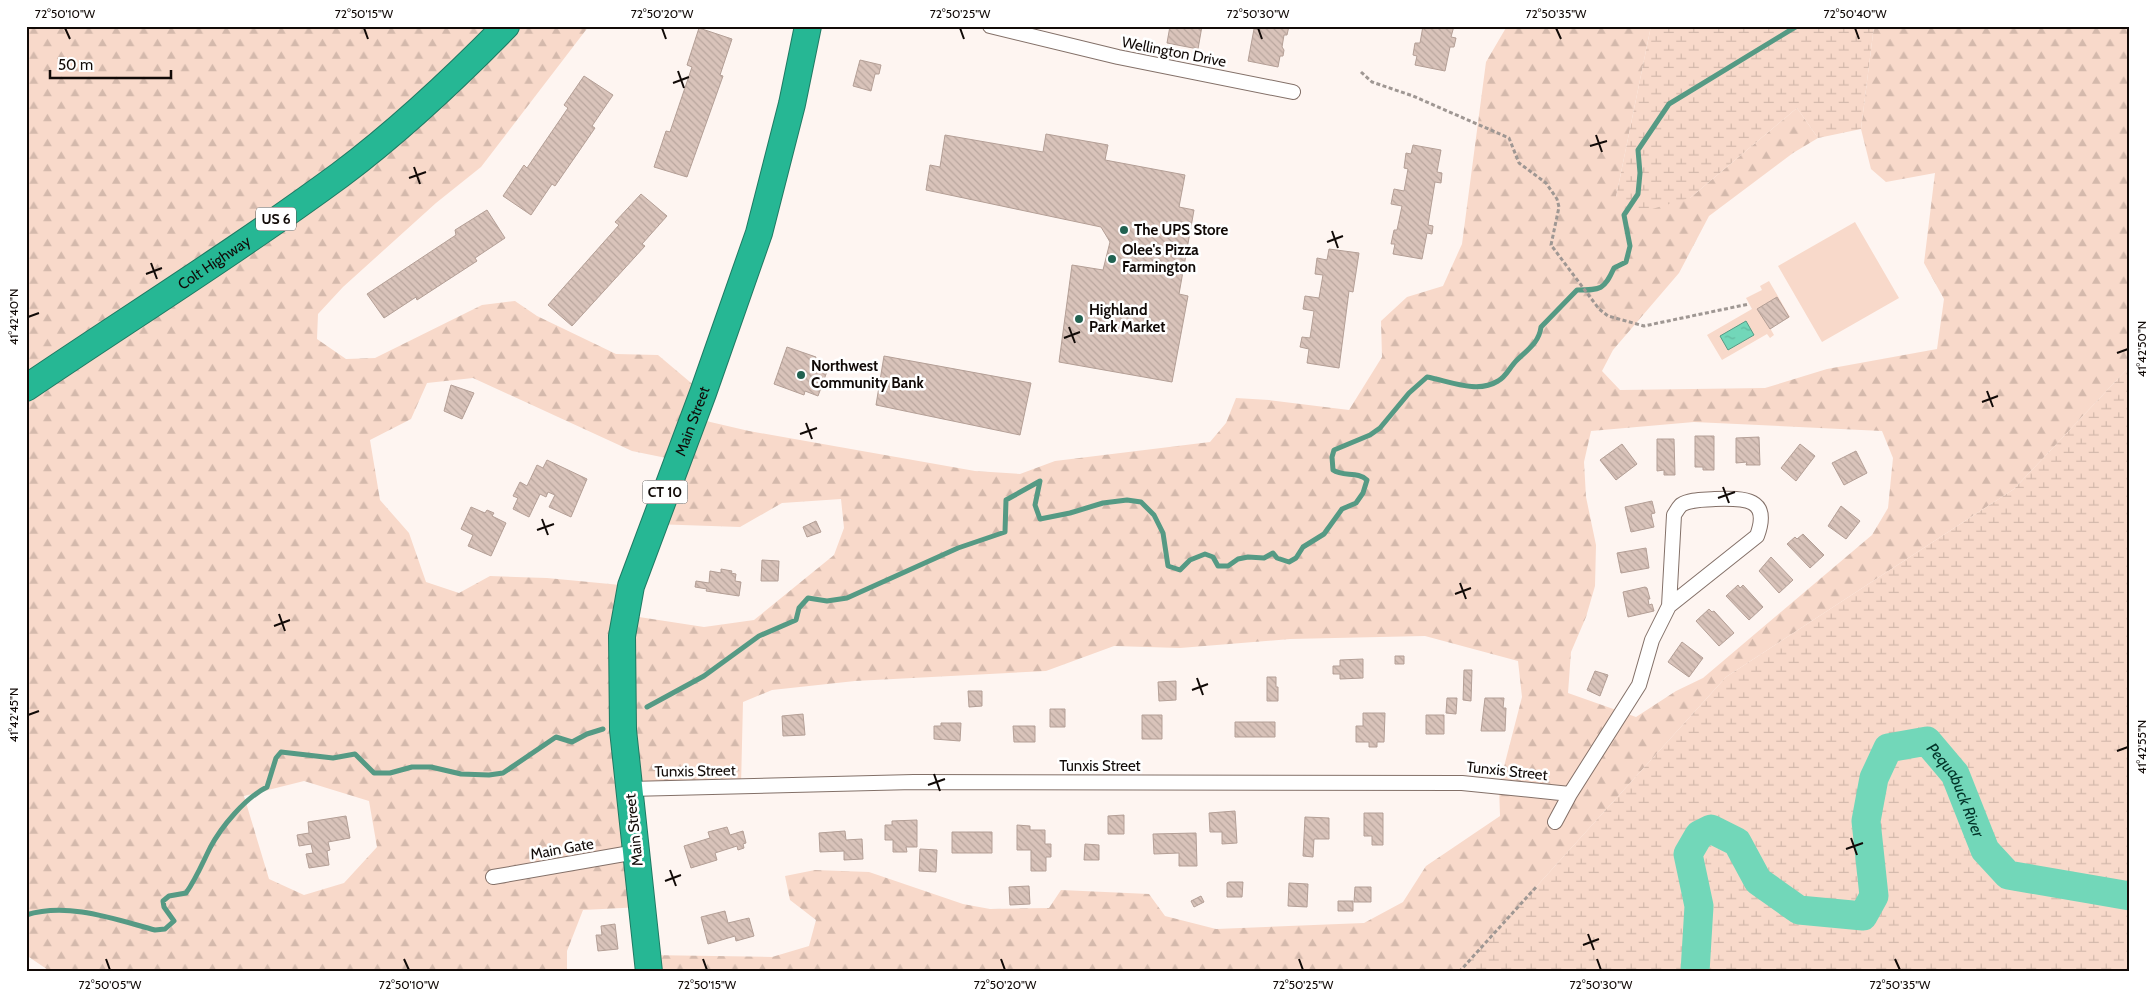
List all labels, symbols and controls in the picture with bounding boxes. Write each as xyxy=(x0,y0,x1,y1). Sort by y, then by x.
text: 72°50'10"W xyxy=(35,6,96,21)
text: 72°50'15"W xyxy=(335,6,394,21)
text: 72°50'20"W xyxy=(631,6,694,21)
text: 72°50'25"W xyxy=(930,6,991,21)
text: 72°50'30"W xyxy=(1227,6,1290,21)
text: 72°50'35"W xyxy=(1526,6,1587,21)
text: 72°50'40"W xyxy=(1823,6,1887,21)
street label: Wellington Drive xyxy=(1120,33,1228,71)
scale bar xyxy=(50,48,171,80)
text: 50 m xyxy=(58,56,93,74)
road number: US 6 xyxy=(256,208,296,230)
place label: The UPS Store xyxy=(1134,221,1228,239)
marker: The UPS Store xyxy=(1118,224,1130,236)
street label: Colt Highway xyxy=(174,232,254,294)
place label: Olee's Pizza Farmington xyxy=(1122,241,1199,276)
marker: Olee's Pizza Farmington xyxy=(1106,253,1118,265)
text: 41°42'40"N xyxy=(6,289,21,345)
place label: Highland Park Market xyxy=(1089,301,1165,336)
marker: Highland Park Market xyxy=(1073,313,1085,325)
text: 41°42'50"N xyxy=(2134,321,2149,377)
place label: Northwest Community Bank xyxy=(811,357,924,392)
marker: Northwest Community Bank xyxy=(795,369,807,381)
street label: Main Street xyxy=(671,384,714,459)
road number: CT 10 xyxy=(642,481,688,504)
text: 41°42'45"N xyxy=(6,688,21,742)
text: 41°42'55"N xyxy=(2134,720,2149,774)
water label: Pequabuck River xyxy=(1923,739,1989,841)
street label: Tunxis Street xyxy=(1059,757,1141,775)
street label: Tunxis Street xyxy=(1466,758,1548,784)
street label: Tunxis Street xyxy=(654,761,736,781)
street label: Main Street xyxy=(621,793,647,867)
street label: Main Gate xyxy=(529,835,595,863)
text: 72°50'05"W xyxy=(79,977,142,992)
text: 72°50'10"W xyxy=(379,977,440,992)
text: 72°50'15"W xyxy=(678,977,737,992)
text: 72°50'20"W xyxy=(974,977,1037,992)
text: 72°50'25"W xyxy=(1273,977,1334,992)
text: 72°50'30"W xyxy=(1570,977,1633,992)
text: 72°50'35"W xyxy=(1870,977,1931,992)

